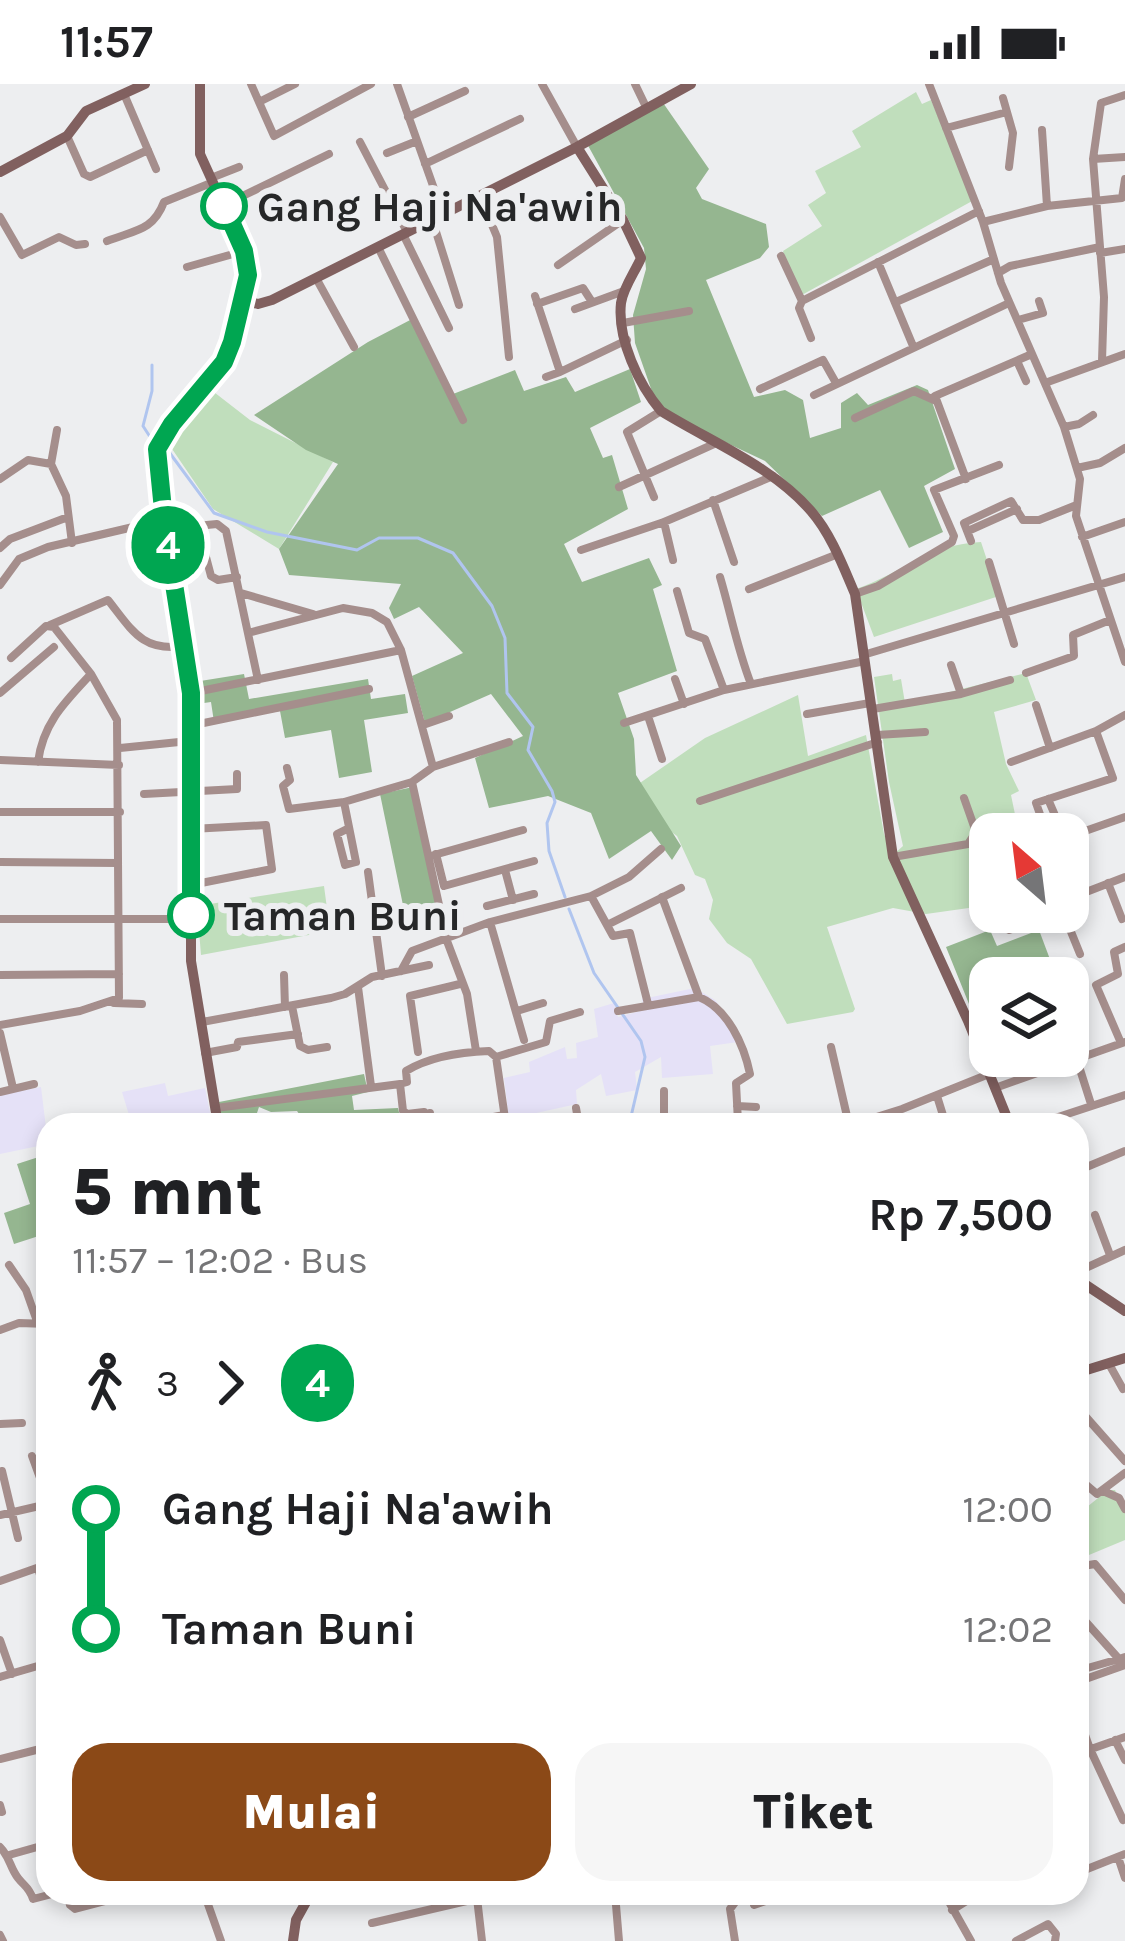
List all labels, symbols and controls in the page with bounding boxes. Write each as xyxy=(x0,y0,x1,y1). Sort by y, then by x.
text: 11:57 xyxy=(60,16,153,68)
place label: Gang Haji Na'awih xyxy=(257,182,622,232)
marker: Gang Haji Na'awih xyxy=(202,184,246,228)
line badge: 4 xyxy=(129,506,207,584)
text: 4 xyxy=(156,520,181,570)
north arrow xyxy=(969,813,1089,933)
map controls xyxy=(969,813,1089,1077)
place label: Taman Buni xyxy=(224,891,462,941)
marker: Taman Buni xyxy=(169,893,213,937)
button: layers xyxy=(969,957,1089,1077)
text: 5 mnt xyxy=(72,1153,263,1231)
text: Rp 7,500 xyxy=(868,1189,1053,1241)
text: 11:57 – 12:02 · Bus xyxy=(72,1237,368,1283)
icon: walk xyxy=(72,1350,138,1416)
icon: forward xyxy=(197,1350,263,1416)
text: 4 xyxy=(305,1358,330,1408)
text: 3 xyxy=(156,1360,179,1406)
text: Gang Haji Na'awih xyxy=(162,1483,554,1535)
text: 12:00 xyxy=(962,1486,1053,1532)
text: Taman Buni xyxy=(162,1603,417,1655)
text: 12:02 xyxy=(963,1606,1053,1652)
button: Mulai xyxy=(72,1743,551,1881)
button: Tiket xyxy=(575,1743,1053,1881)

